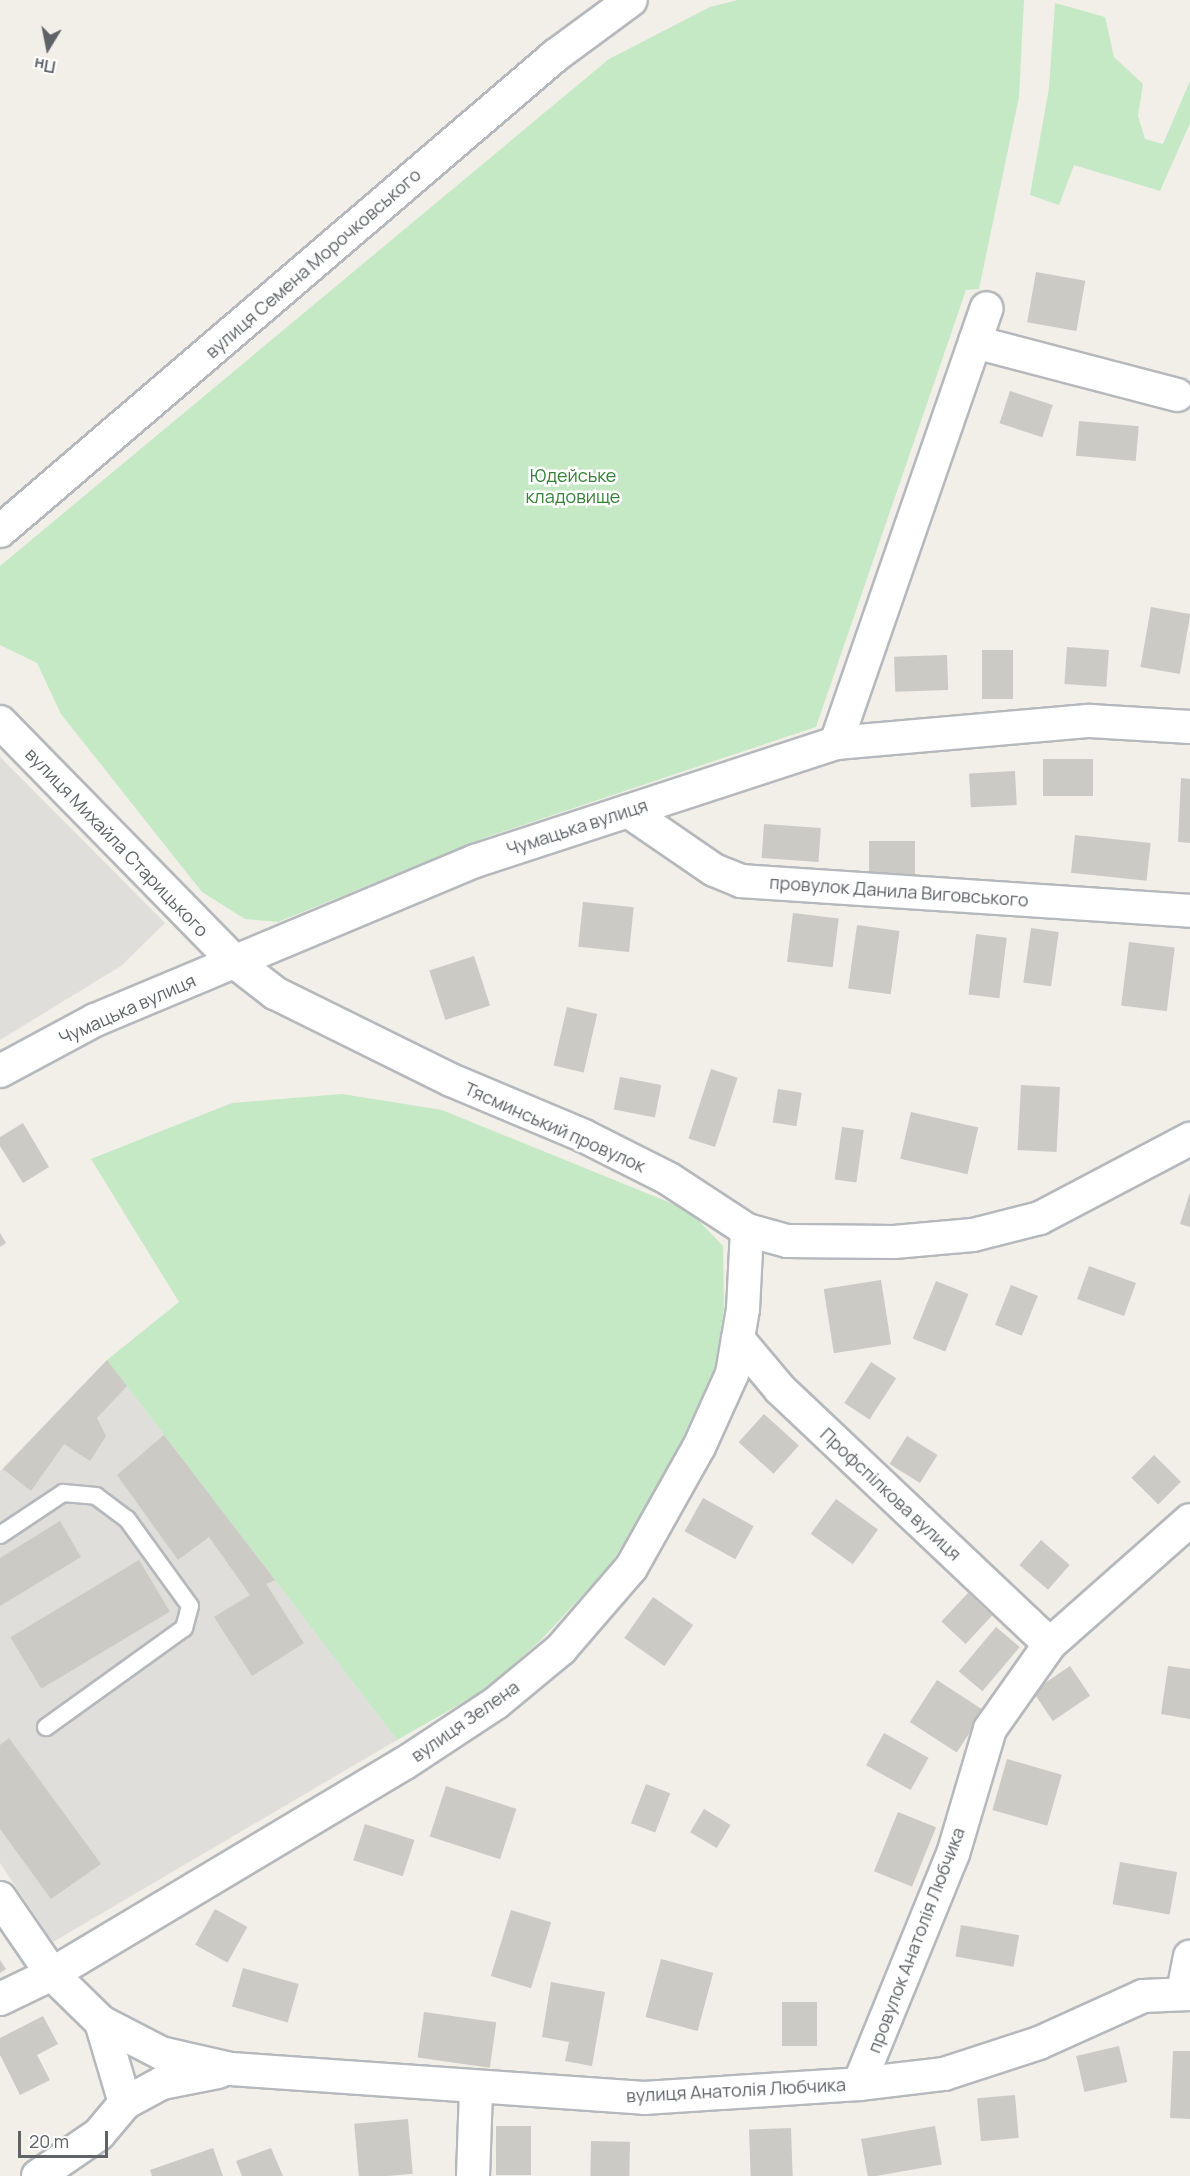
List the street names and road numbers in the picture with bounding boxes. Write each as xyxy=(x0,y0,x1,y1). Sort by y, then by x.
street label: вулиця Семена Морочковського xyxy=(201,164,425,362)
street label: вулиця Михайла Старицького xyxy=(21,743,213,941)
street label: Чумацька вулиця xyxy=(504,794,650,860)
street label: провулок Данила Виговського xyxy=(769,871,1029,911)
street label: Чумацька вулиця xyxy=(55,969,199,1049)
street label: Тясминський провулок xyxy=(461,1077,649,1177)
street label: Профспілкова вулиця xyxy=(816,1423,966,1565)
street label: вулиця Зелена xyxy=(407,1676,523,1766)
street label: провулок Анатолія Любчика xyxy=(863,1824,969,2056)
street label: вулиця Анатолія Любчика xyxy=(626,2073,846,2107)

